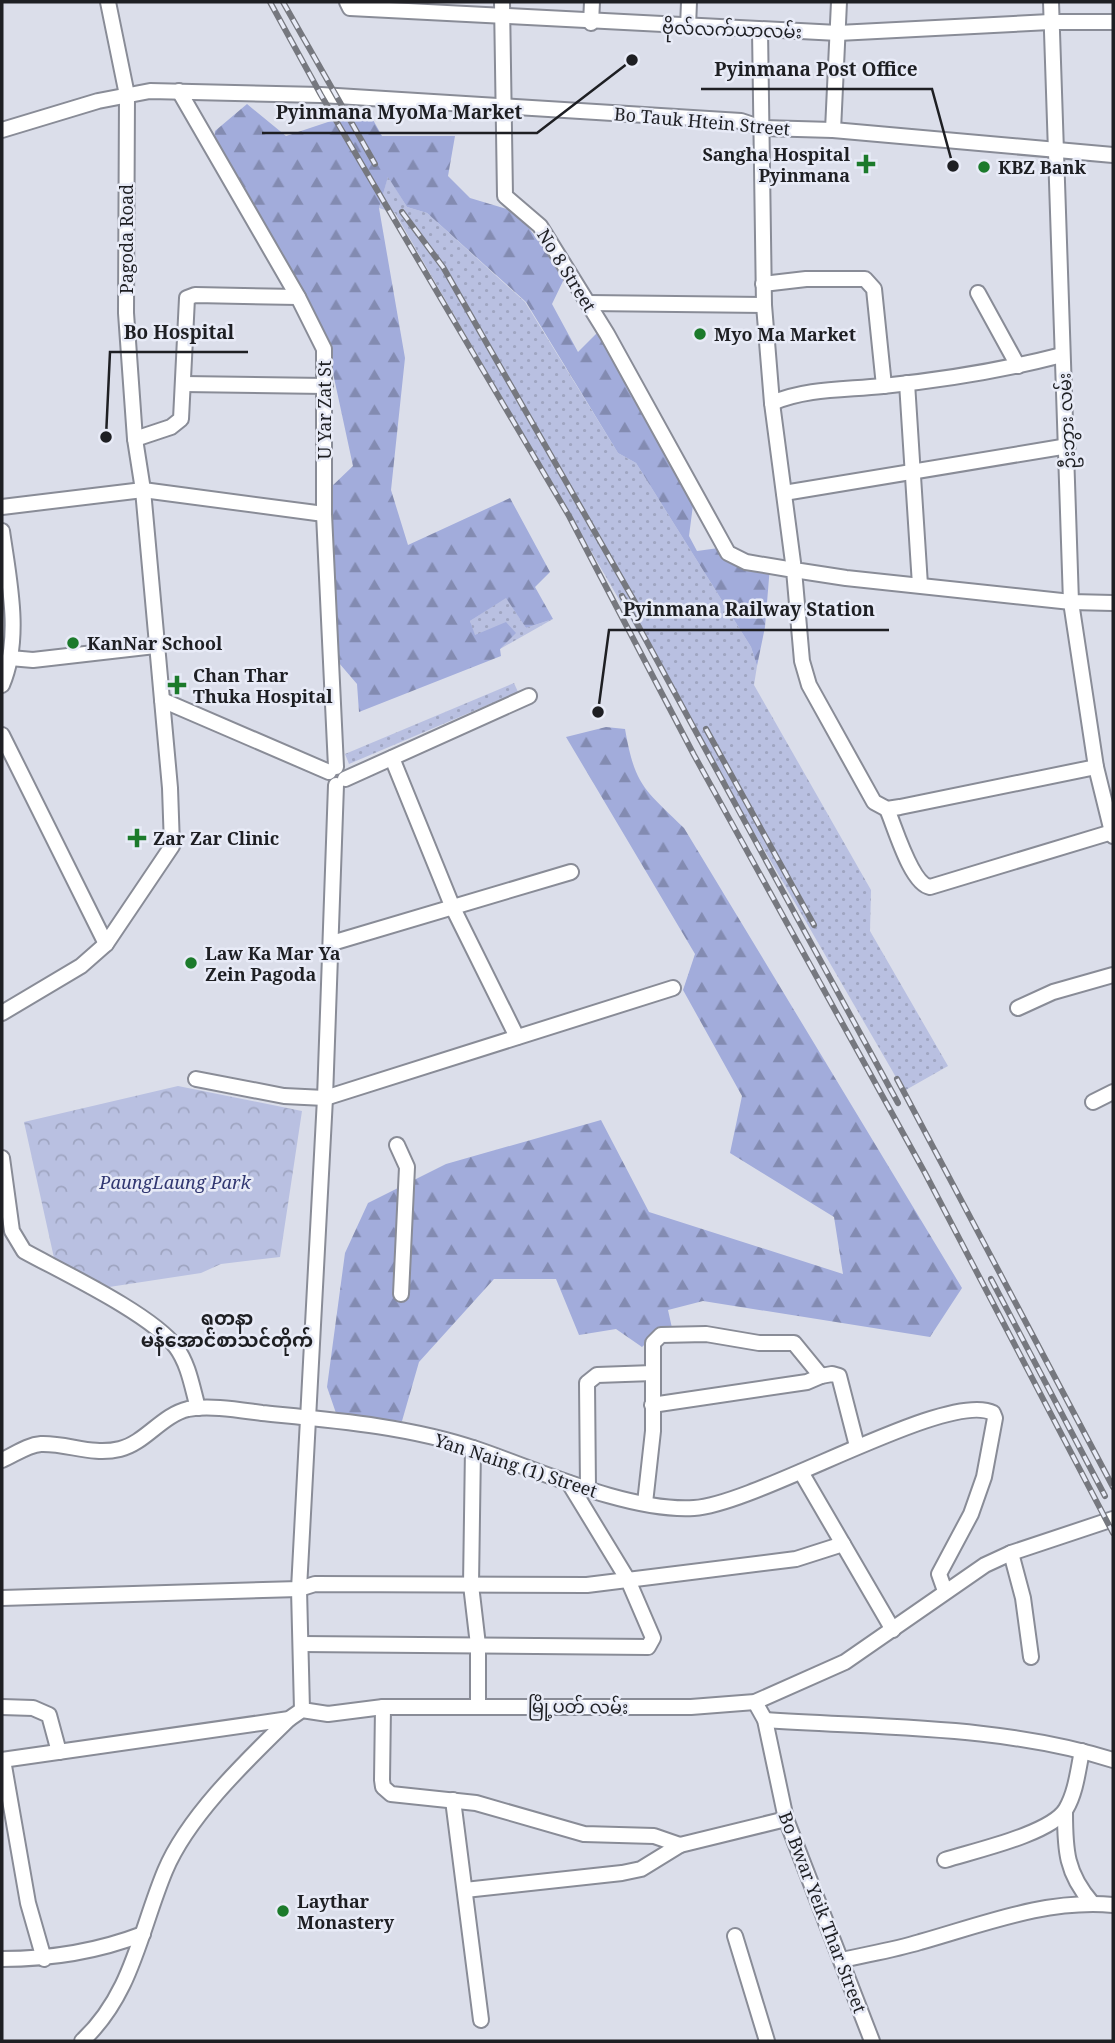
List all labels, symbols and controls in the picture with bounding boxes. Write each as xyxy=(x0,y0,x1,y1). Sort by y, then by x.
street label: ဗိုလ်လက်ယာလမ်း xyxy=(661,14,802,47)
callout: Pyinmana Post Office xyxy=(701,49,932,89)
text: Pyinmana Post Office xyxy=(714,56,918,82)
callout: Pyinmana MyoMa Market xyxy=(262,93,537,133)
text: Pyinmana MyoMa Market xyxy=(276,99,523,125)
street label: Bo Tauk Htein Street xyxy=(613,101,791,141)
place label: Sangha Hospital Pyinmana xyxy=(702,142,851,187)
marker: Sangha Hospital Pyinmana xyxy=(856,154,876,174)
place label: KBZ Bank xyxy=(998,155,1087,179)
marker: KBZ Bank xyxy=(976,159,992,175)
street label: Pagoda Road xyxy=(114,184,138,294)
street label: No 8 Street xyxy=(532,224,602,316)
callout: Bo Hospital xyxy=(110,312,248,352)
text: Bo Hospital xyxy=(124,319,235,345)
place label: Myo Ma Market xyxy=(714,322,856,346)
marker: Myo Ma Market xyxy=(692,326,708,342)
street label: U Yar Zat St xyxy=(312,361,336,459)
street label: ဦးဘွား လမ်း xyxy=(1052,372,1084,470)
callout: Pyinmana Railway Station xyxy=(609,590,889,630)
text: Pyinmana Railway Station xyxy=(623,596,875,622)
place label: KanNar School xyxy=(87,631,223,655)
marker: KanNar School xyxy=(65,635,81,651)
place label: Chan Thar Thuka Hospital xyxy=(193,663,333,708)
marker: Chan Thar Thuka Hospital xyxy=(167,675,187,695)
place label: Zar Zar Clinic xyxy=(153,826,279,850)
marker: Zar Zar Clinic xyxy=(127,828,147,848)
place label: Law Ka Mar Ya Zein Pagoda xyxy=(205,941,341,986)
marker: Law Ka Mar Ya Zein Pagoda xyxy=(183,955,199,971)
park label: PaungLaung Park xyxy=(98,1170,251,1194)
district label: ရတနာ မန်အောင်စာသင်တိုက် xyxy=(141,1305,313,1356)
street label: Yan Naing (1) Street xyxy=(431,1427,600,1503)
street label: မြို့ပတ် လမ်း xyxy=(527,1692,628,1723)
street label: Bo Bwar Yeik Thar Street xyxy=(773,1808,873,2016)
place label: Laythar Monastery xyxy=(297,1889,395,1934)
marker: Laythar Monastery xyxy=(275,1903,291,1919)

